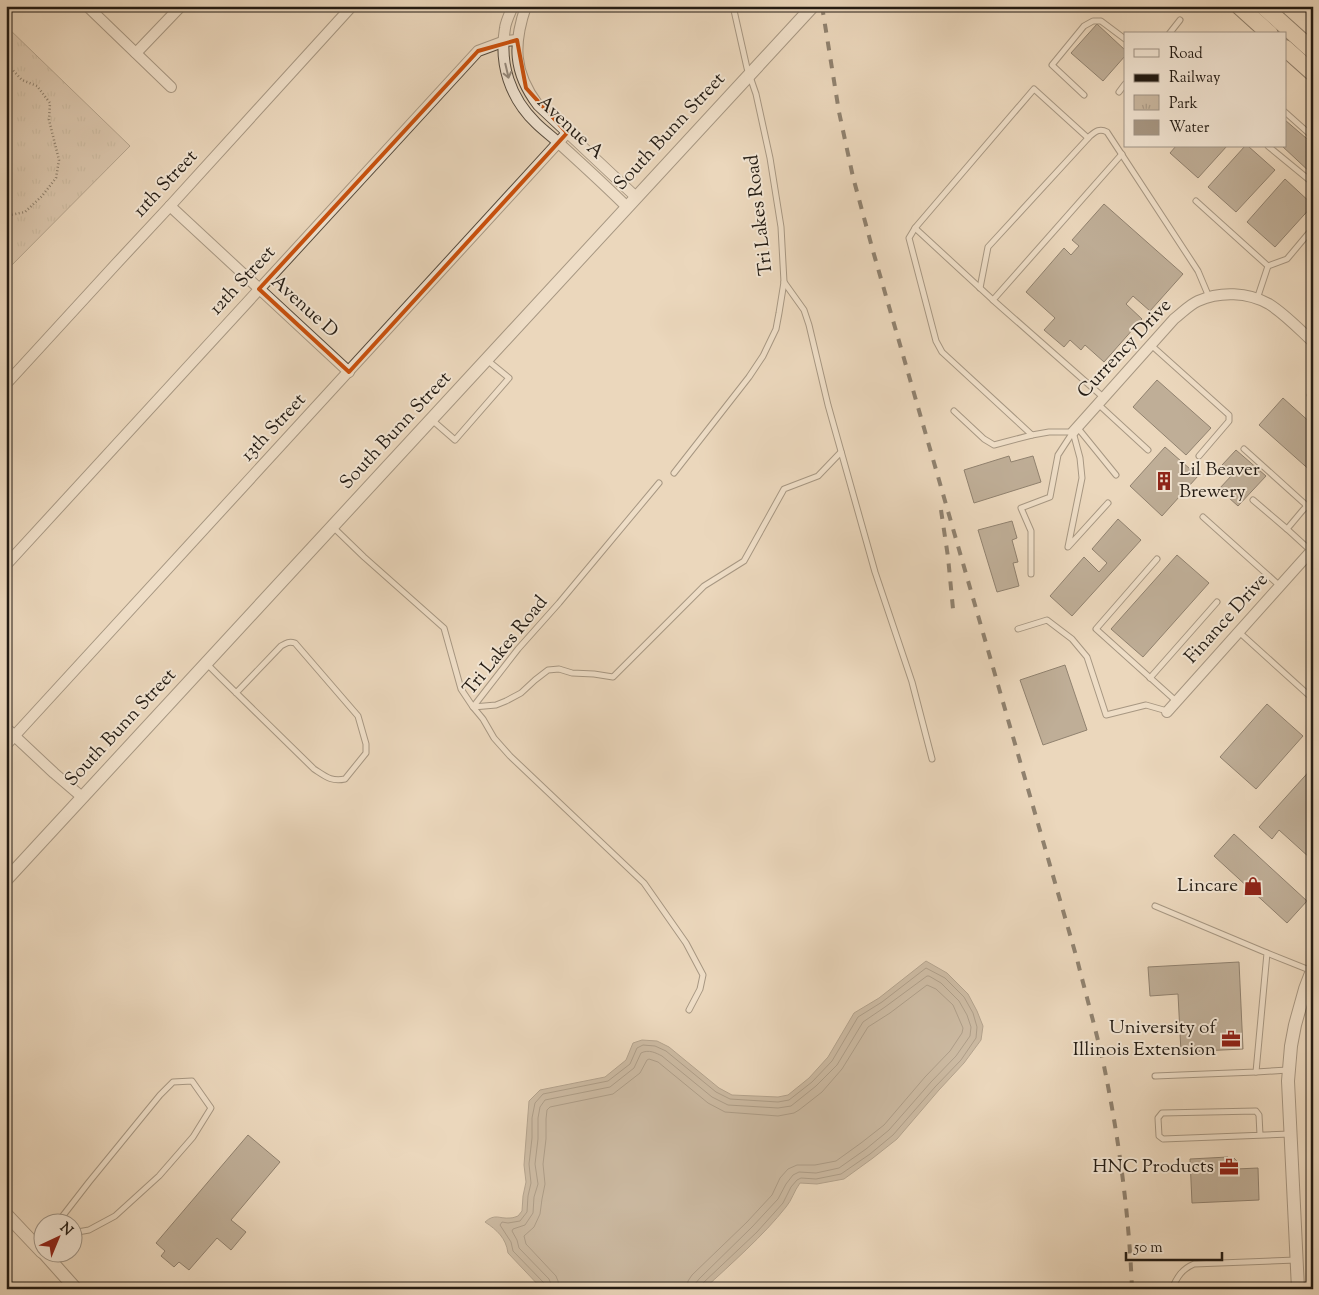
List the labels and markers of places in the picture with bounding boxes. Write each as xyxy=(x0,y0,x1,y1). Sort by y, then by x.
place label: Lil Beaver Brewery xyxy=(1179,457,1260,506)
building icon: Lil Beaver Brewery xyxy=(1153,470,1175,492)
place label: Lincare xyxy=(1177,873,1238,900)
shop icon: Lincare xyxy=(1242,875,1264,897)
place label: University of Illinois Extension xyxy=(1073,1015,1217,1064)
office icon: University of Illinois Extension xyxy=(1220,1028,1242,1050)
place label: HNC Products xyxy=(1093,1154,1214,1181)
office icon: HNC Products xyxy=(1218,1156,1240,1178)

